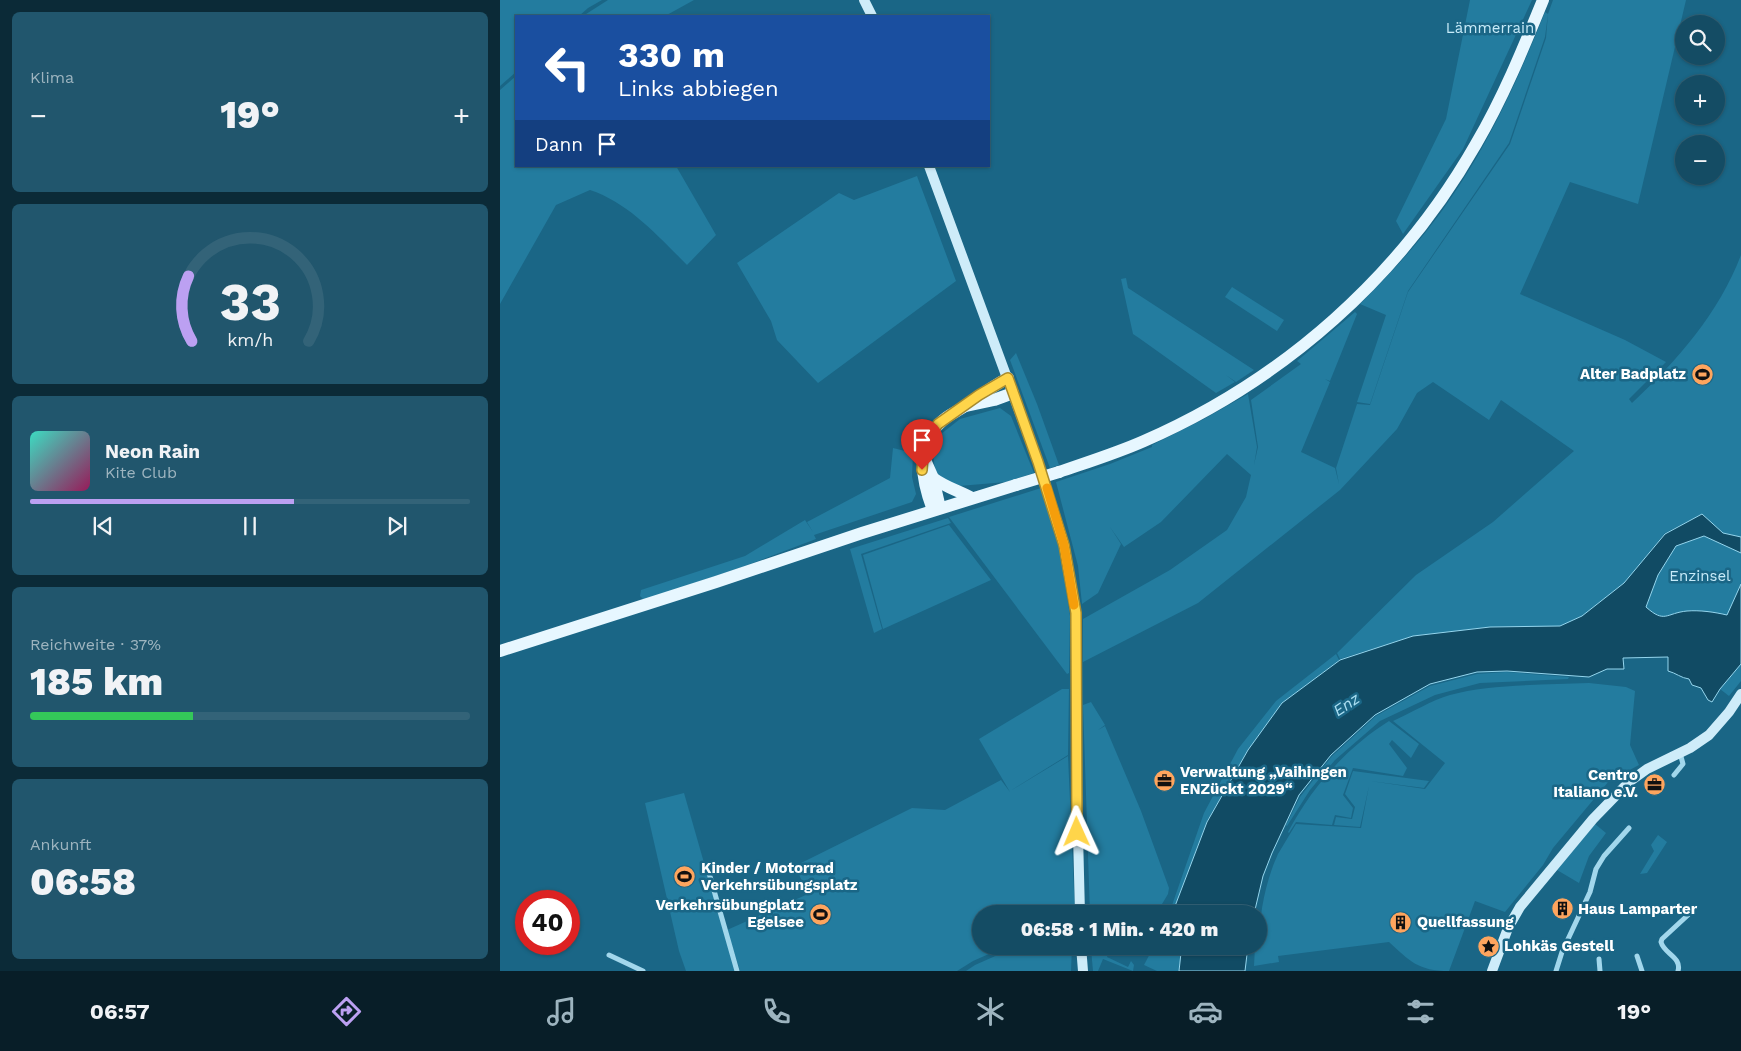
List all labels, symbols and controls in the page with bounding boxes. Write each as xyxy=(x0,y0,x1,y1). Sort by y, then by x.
map controls xyxy=(1675,15,1725,185)
button: search xyxy=(1675,15,1725,65)
park label: Lämmerrain xyxy=(1446,19,1534,37)
text: 330 m xyxy=(618,34,725,76)
icon: left xyxy=(535,35,600,100)
text: Klima xyxy=(30,68,74,87)
button: + xyxy=(1675,75,1725,125)
text: Links abbiegen xyxy=(618,76,779,101)
text: 19° xyxy=(220,93,280,137)
text: − xyxy=(30,99,47,132)
text: + xyxy=(453,99,470,132)
icon: arrive xyxy=(593,130,621,158)
text: Dann xyxy=(535,133,583,156)
button: − xyxy=(1675,135,1725,185)
text: 33 xyxy=(219,272,281,333)
text: km/h xyxy=(227,329,273,350)
sports icon: Alter Badplatz xyxy=(1690,362,1714,386)
place label: Alter Badplatz xyxy=(1580,365,1686,383)
pin xyxy=(901,419,943,470)
icon: arrive xyxy=(908,426,936,454)
text: Neon Rain xyxy=(105,440,200,463)
text: Kite Club xyxy=(105,463,177,482)
icon: previous xyxy=(89,512,117,540)
icon: pause xyxy=(236,512,264,540)
icon: next xyxy=(383,512,411,540)
park label: Enzinsel xyxy=(1669,567,1731,585)
text: Reichweite · 37% xyxy=(30,635,161,654)
text: 185 km xyxy=(30,660,163,704)
water label: Enz xyxy=(1329,688,1364,720)
place label: Verwaltung „Vaihingen ENZückt 2029“ xyxy=(1180,763,1347,798)
place label: Centro Italiano e.V. xyxy=(1553,766,1638,801)
office icon: Verwaltung „Vaihingen ENZückt 2029“ xyxy=(1152,769,1176,793)
office icon: Centro Italiano e.V. xyxy=(1642,772,1666,796)
position arrow xyxy=(1050,805,1102,857)
text: Ankunft xyxy=(30,835,91,854)
place label: Kinder / Motorrad Verkehrsübungsplatz xyxy=(701,859,858,894)
text: 06:58 xyxy=(30,860,136,904)
sports icon: Kinder / Motorrad Verkehrsübungsplatz xyxy=(673,865,697,889)
speed limit sign: 40 xyxy=(515,890,580,955)
place label: Verkehrsübungplatz Egelsee xyxy=(655,896,804,931)
building icon: Haus Lamparter xyxy=(1550,897,1574,921)
place label: Haus Lamparter xyxy=(1578,900,1698,918)
sports icon: Verkehrsübungplatz Egelsee xyxy=(808,902,832,926)
building icon: Quellfassung xyxy=(1389,910,1413,934)
place label: Quellfassung xyxy=(1417,913,1514,931)
text: 06:58 · 1 Min. · 420 m xyxy=(1021,918,1218,941)
place icon: Lohkäs Gestell xyxy=(1476,934,1500,958)
place label: Lohkäs Gestell xyxy=(1504,937,1614,955)
icon: directions xyxy=(329,994,364,1029)
icon: music xyxy=(544,994,579,1029)
icon: phone xyxy=(759,994,794,1029)
icon: climate xyxy=(973,994,1008,1029)
icon: car xyxy=(1188,994,1223,1029)
icon: filters xyxy=(1403,994,1438,1029)
text: 06:57 xyxy=(90,999,150,1024)
text: 19° xyxy=(1617,999,1651,1024)

